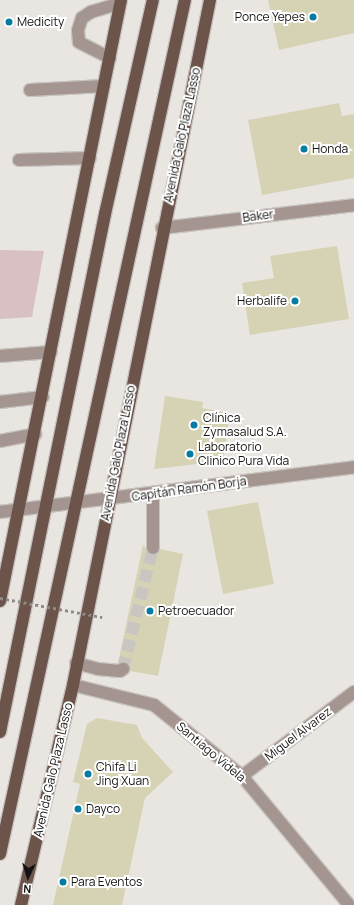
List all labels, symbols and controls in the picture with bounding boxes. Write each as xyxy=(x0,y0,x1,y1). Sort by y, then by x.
place label: Ponce Yepes xyxy=(235,10,305,24)
marker: Ponce Yepes xyxy=(308,12,318,22)
place label: Medicity xyxy=(17,15,64,29)
marker: Medicity xyxy=(4,17,14,27)
street label: Avenida Galo Plaza Lasso xyxy=(161,66,203,204)
place label: Honda xyxy=(312,142,348,156)
marker: Honda xyxy=(299,144,309,154)
street label: Baker xyxy=(242,207,274,225)
place label: Herbalife xyxy=(237,294,287,308)
marker: Herbalife xyxy=(290,296,300,306)
street label: Avenida Galo Plaza Lasso xyxy=(98,384,138,522)
place label: Clínica Zymasalud S.A. xyxy=(203,411,287,439)
marker: Clínica Zymasalud S.A. xyxy=(188,419,200,431)
place label: Laboratorio Clinico Pura Vida xyxy=(198,440,289,468)
marker: Laboratorio Clinico Pura Vida xyxy=(185,449,195,459)
street label: Capitán Ramón Borja xyxy=(131,474,247,504)
place label: Petroecuador xyxy=(158,604,234,618)
marker: Petroecuador xyxy=(145,606,155,616)
street label: Avenida Galo Plaza Lasso xyxy=(31,701,75,839)
street label: Miguel Alvarez xyxy=(262,704,334,764)
street label: Santiago Videla xyxy=(174,719,248,785)
place label: Chifa Li Jing Xuan xyxy=(96,760,149,788)
marker: Chifa Li Jing Xuan xyxy=(83,769,93,779)
place label: Dayco xyxy=(86,802,120,816)
marker: Dayco xyxy=(73,804,83,814)
north arrow xyxy=(8,857,48,897)
place label: Para Eventos xyxy=(71,875,142,889)
marker: Para Eventos xyxy=(58,877,68,887)
text: N xyxy=(23,882,32,897)

